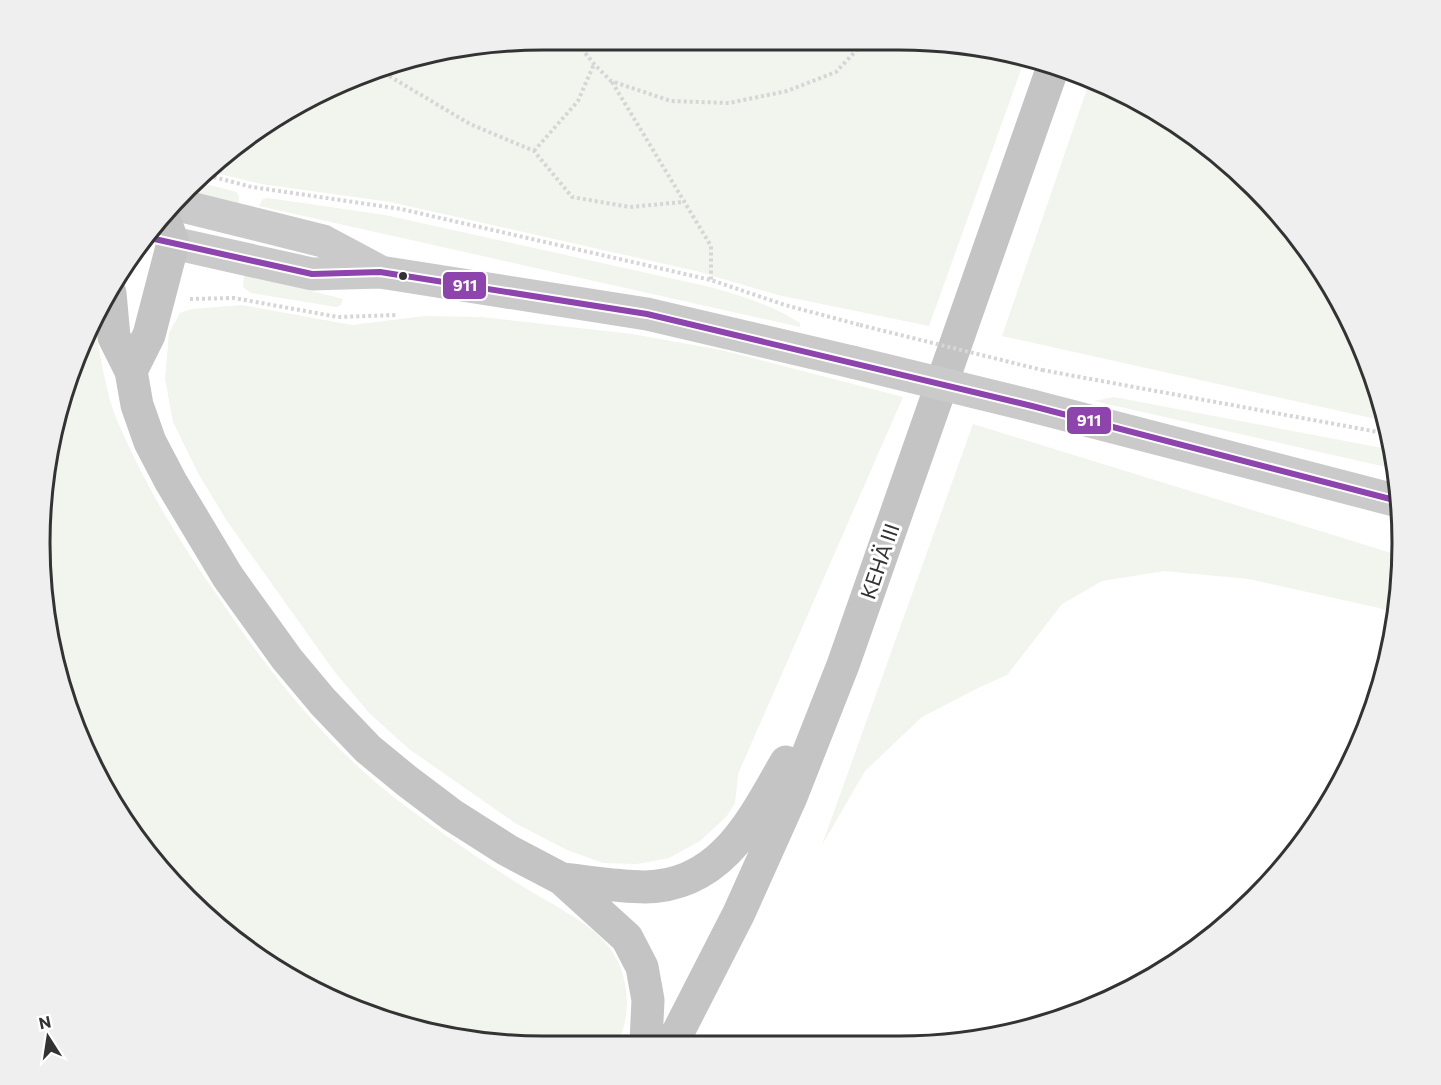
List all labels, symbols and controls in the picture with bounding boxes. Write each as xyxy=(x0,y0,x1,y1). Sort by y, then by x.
unlabelled marker xyxy=(397,270,409,282)
line badge: 911 xyxy=(442,271,487,300)
text: 911 xyxy=(453,275,477,294)
line badge: 911 xyxy=(1066,406,1112,435)
text: 911 xyxy=(1077,410,1101,429)
street label: KEHÄ III xyxy=(854,520,904,602)
north arrow xyxy=(18,1007,78,1067)
text: N xyxy=(37,1011,53,1032)

